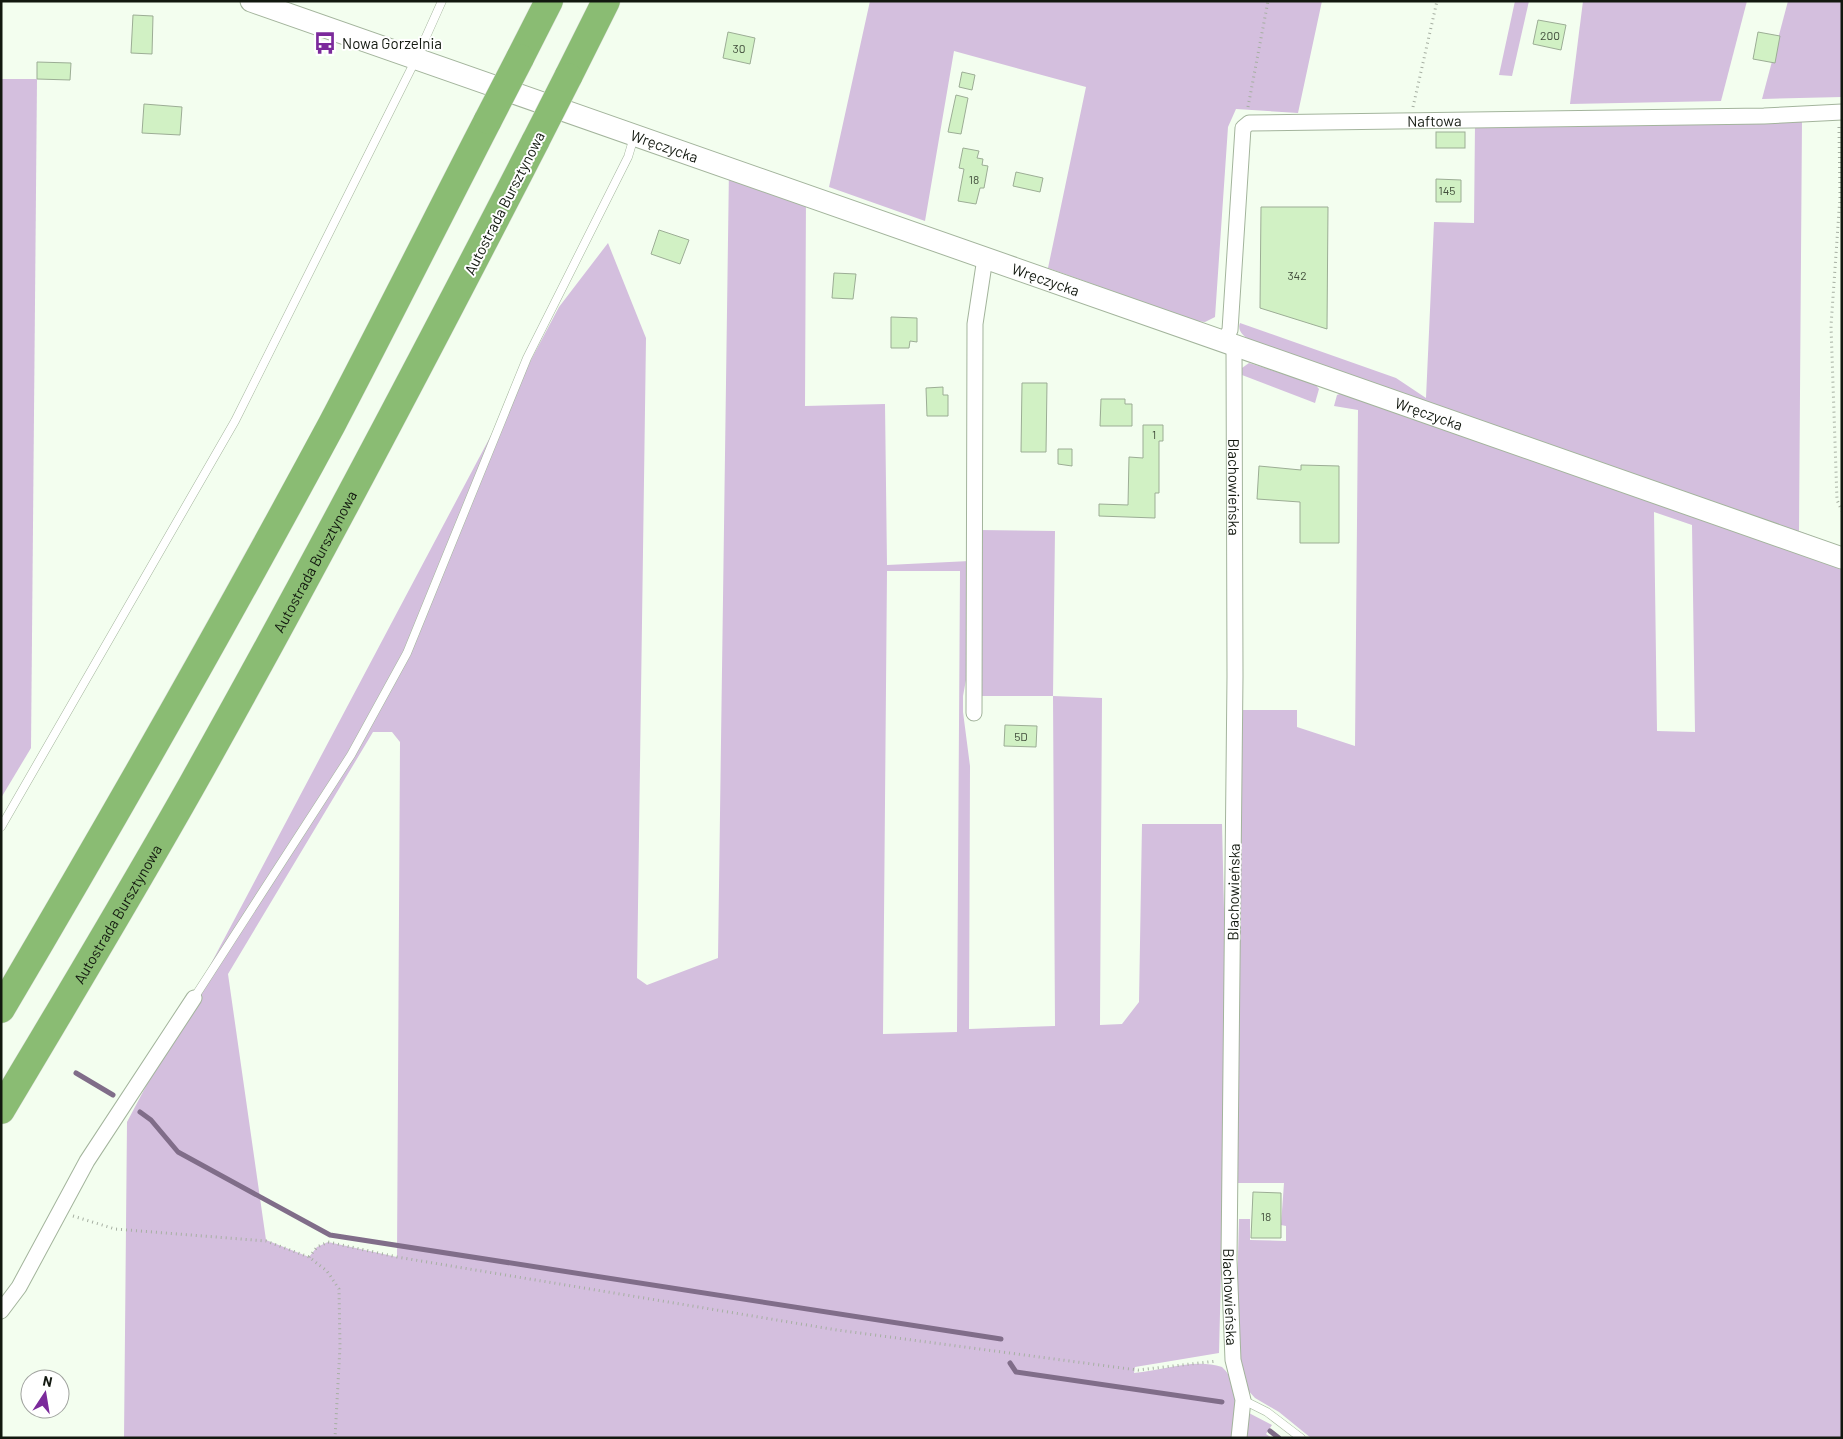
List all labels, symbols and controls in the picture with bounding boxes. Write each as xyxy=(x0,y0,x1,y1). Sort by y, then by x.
house number: 200 xyxy=(1540,28,1560,42)
bus stop icon: Nowa Gorzelnia xyxy=(312,30,338,56)
place label: Nowa Gorzelnia xyxy=(342,34,442,52)
house number: 30 xyxy=(733,41,745,55)
street label: Naftowa xyxy=(1407,111,1462,130)
street label: Wręczycka xyxy=(628,126,701,166)
street label: Autostrada Bursztynowa xyxy=(460,128,548,278)
house number: 18 xyxy=(969,172,979,186)
house number: 145 xyxy=(1439,183,1455,197)
street label: Wręczycka xyxy=(1009,259,1082,299)
house number: 342 xyxy=(1287,268,1307,282)
street label: Wręczycka xyxy=(1393,393,1465,434)
house number: 1 xyxy=(1152,427,1156,441)
street label: Blachowieńska xyxy=(1225,438,1244,536)
street label: Autostrada Bursztynowa xyxy=(269,487,360,635)
house number: 5D xyxy=(1014,729,1028,743)
street label: Autostrada Bursztynowa xyxy=(69,841,165,987)
street label: Blachowieńska xyxy=(1223,843,1243,941)
house number: 18 xyxy=(1261,1209,1271,1223)
street label: Blachowieńska xyxy=(1220,1248,1241,1346)
north arrow xyxy=(20,1369,70,1419)
text: N xyxy=(41,1372,54,1390)

